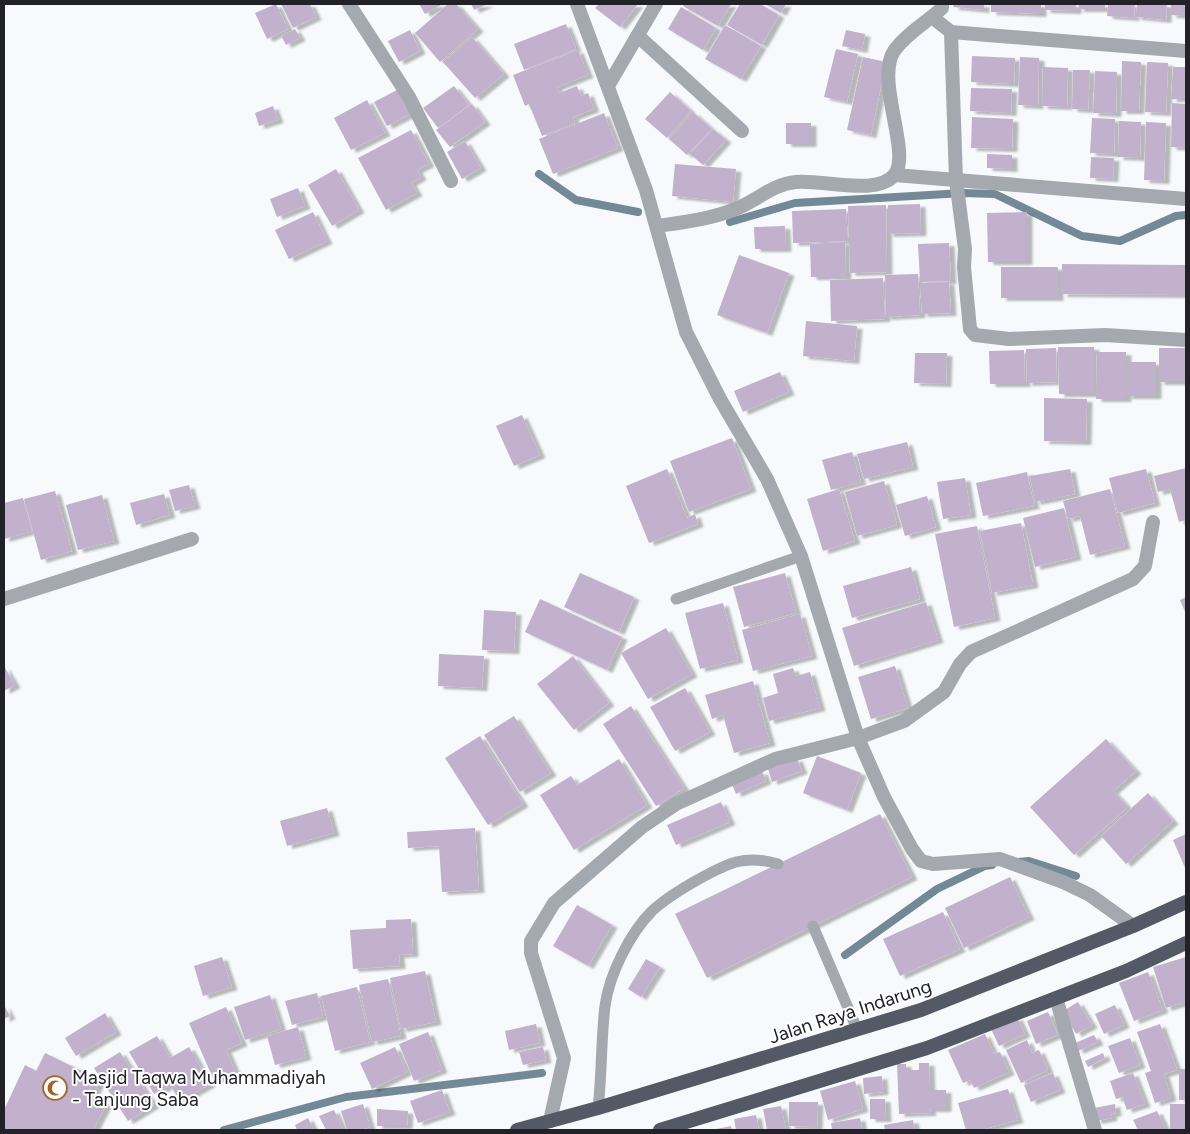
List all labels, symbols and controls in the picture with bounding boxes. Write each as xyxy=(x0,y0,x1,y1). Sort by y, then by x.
street label: Jalan Raya Indarung xyxy=(766,974,934,1049)
place label: Masjid Taqwa Muhammadiyah - Tanjung Saba xyxy=(72,1066,326,1111)
mosque icon: Masjid Taqwa Muhammadiyah - Tanjung Saba xyxy=(42,1075,68,1101)

